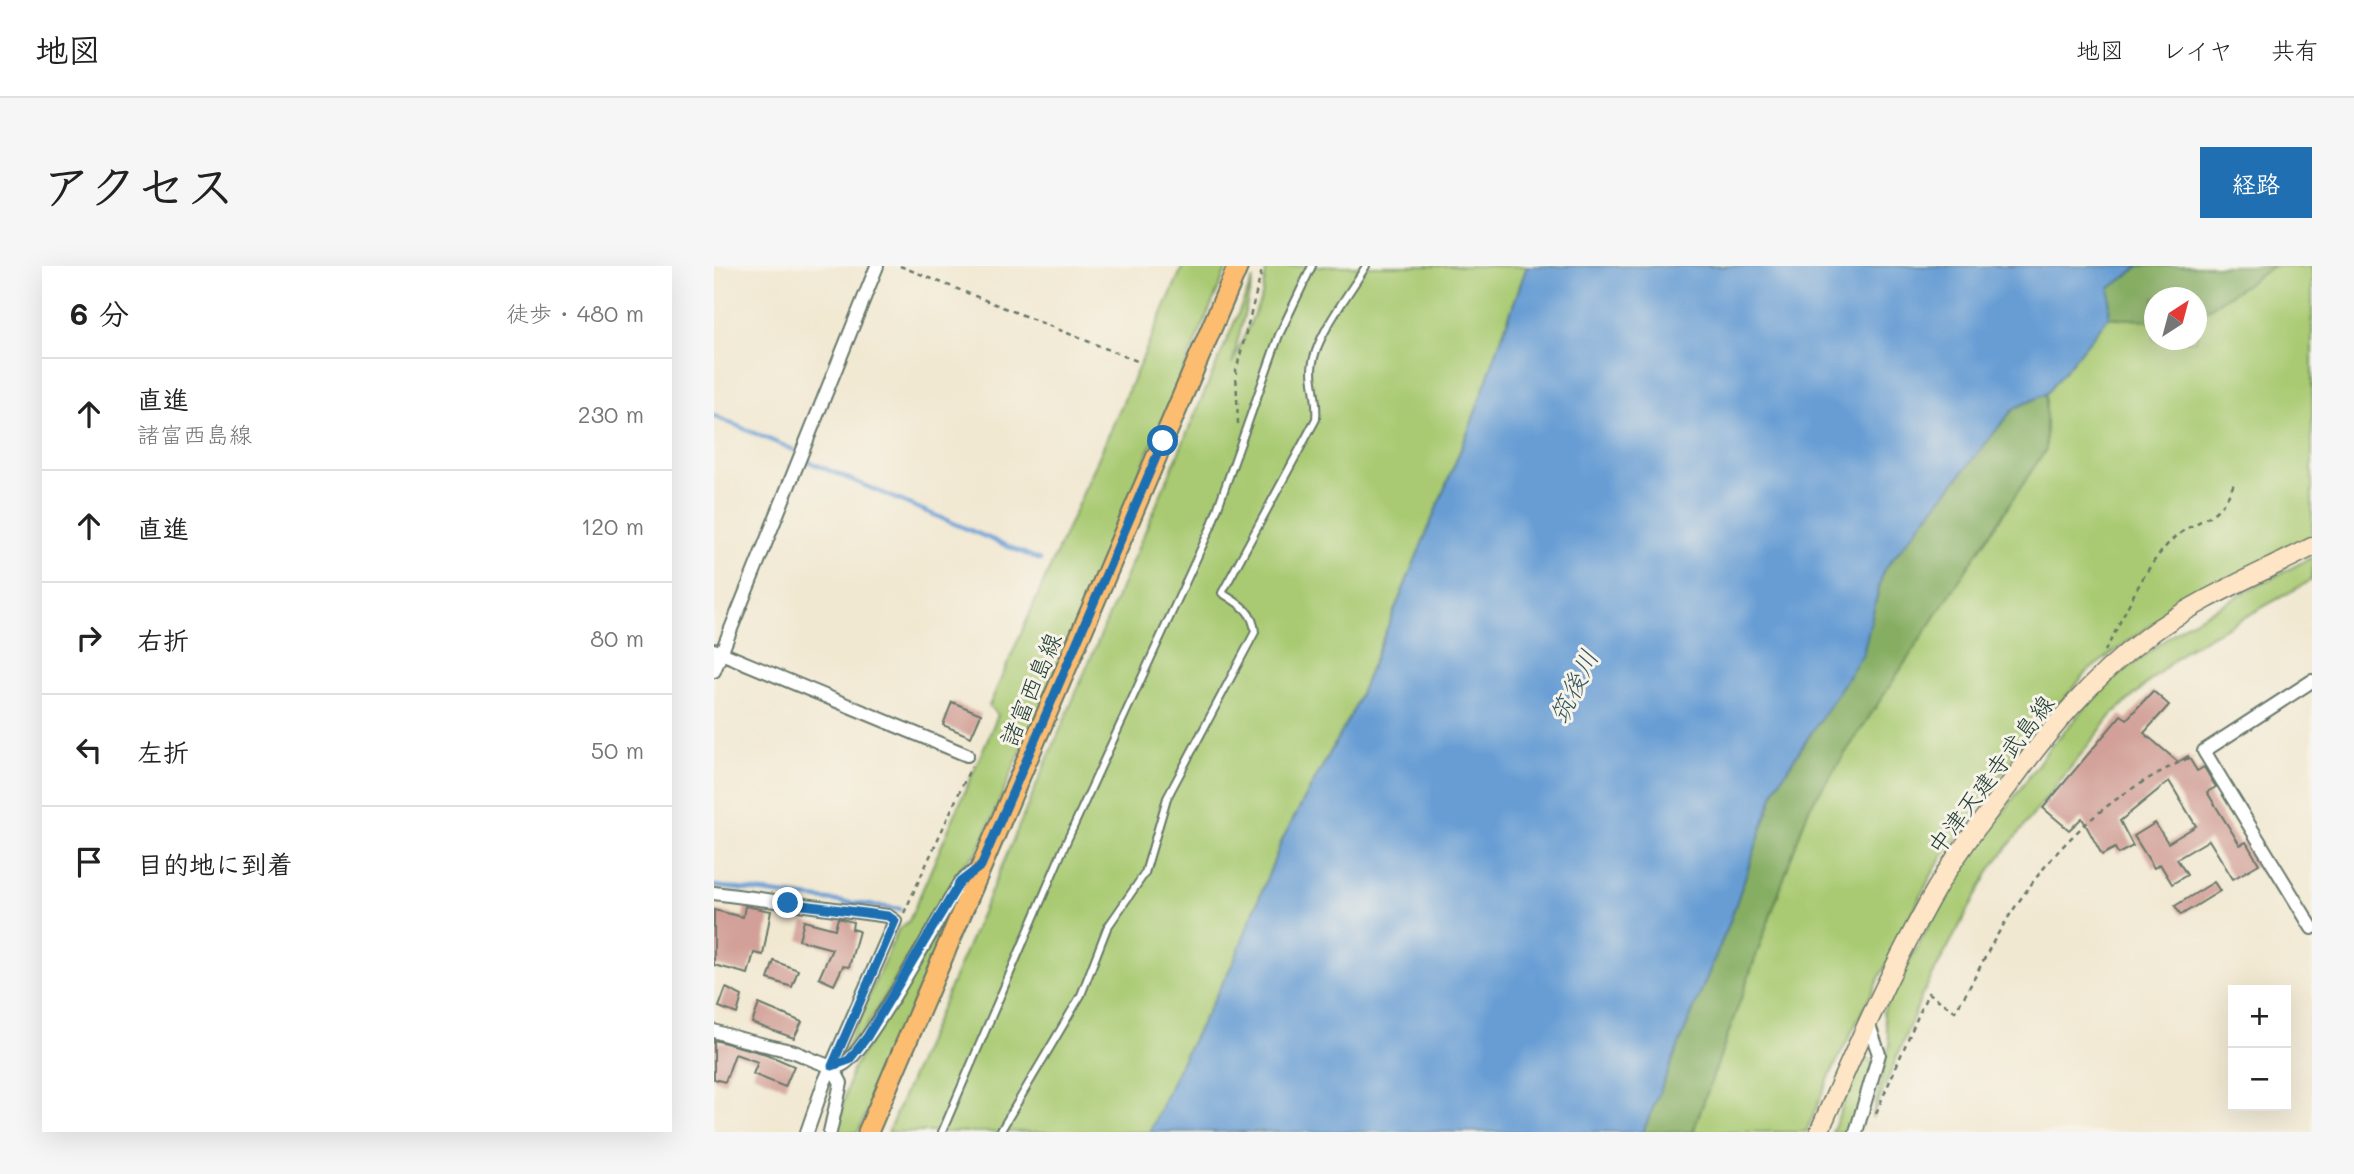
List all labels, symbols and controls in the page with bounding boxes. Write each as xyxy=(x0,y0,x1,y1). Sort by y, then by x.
text: 地図 xyxy=(35,27,101,70)
text: 地図 xyxy=(2076,34,2124,65)
text: レイヤ xyxy=(2162,34,2233,65)
text: 共有 xyxy=(2271,34,2319,65)
button: 経路 xyxy=(2200,147,2312,218)
text: アクセス xyxy=(42,153,235,216)
north arrow xyxy=(2144,287,2207,350)
text: 6 分 xyxy=(70,293,129,333)
text: 徒歩 · 480 m xyxy=(506,298,644,328)
text: 直進 xyxy=(137,382,189,416)
icon: ahead xyxy=(70,395,108,433)
text: 230 m xyxy=(578,399,644,429)
text: 諸富西島線 xyxy=(137,419,252,449)
route start xyxy=(1147,425,1178,456)
icon: ahead xyxy=(70,507,108,545)
text: 直進 xyxy=(137,511,189,545)
text: 120 m xyxy=(581,511,644,541)
icon: right xyxy=(70,619,108,657)
text: 右折 xyxy=(137,623,189,657)
text: 80 m xyxy=(590,623,644,653)
street label: 諸富西島線 xyxy=(992,628,1068,750)
water label: 筑後川 xyxy=(1541,643,1605,729)
street label: 中津天建寺武島線 xyxy=(1920,688,2060,860)
icon: left xyxy=(70,731,108,769)
text: 左折 xyxy=(137,735,189,769)
text: 50 m xyxy=(591,735,644,765)
icon: arrive xyxy=(70,843,108,881)
text: 目的地に到着 xyxy=(137,847,293,881)
route end xyxy=(772,887,803,918)
map controls xyxy=(2228,985,2291,1111)
button: + xyxy=(2228,985,2291,1048)
button: − xyxy=(2228,1048,2291,1111)

